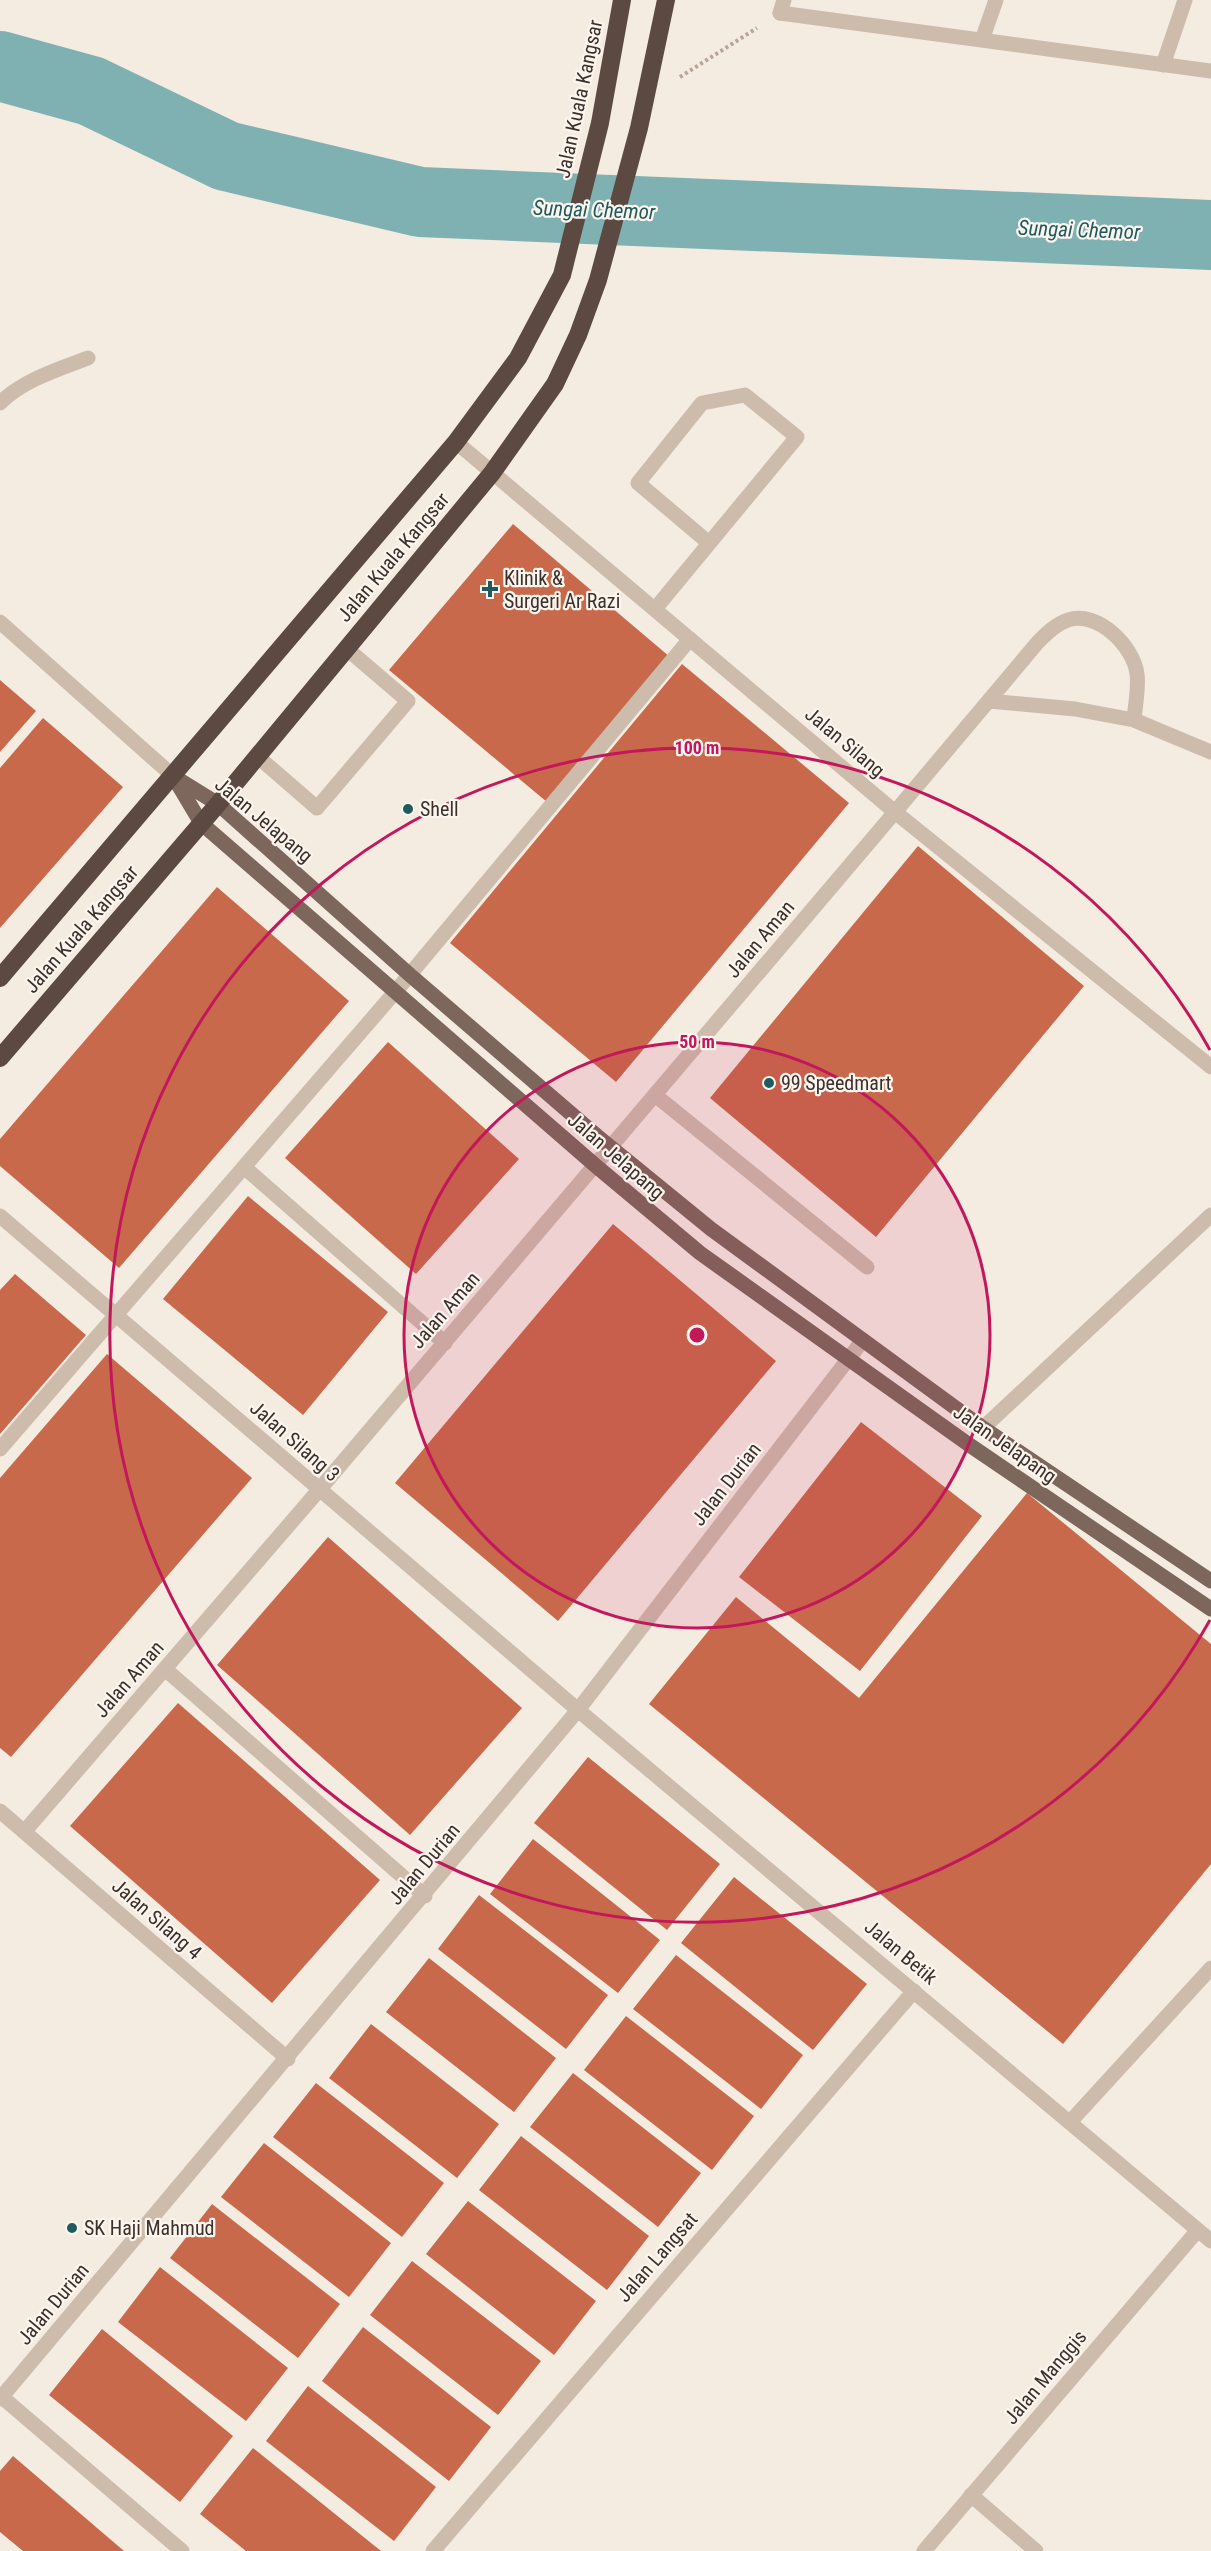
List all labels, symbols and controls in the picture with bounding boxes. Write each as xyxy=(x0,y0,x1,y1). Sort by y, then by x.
street label: Jalan Kuala Kangsar xyxy=(551,18,607,180)
water label: Sungai Chemor xyxy=(533,196,656,224)
water label: Sungai Chemor xyxy=(1018,216,1141,244)
street label: Jalan Kuala Kangsar xyxy=(332,488,454,626)
place label: Klinik & Surgeri Ar Razi xyxy=(504,566,620,613)
marker: Klinik & Surgeri Ar Razi xyxy=(481,580,499,598)
street label: Jalan Silang xyxy=(800,702,890,782)
text: 100 m xyxy=(675,737,719,758)
street label: Jalan Jelapang xyxy=(210,772,318,868)
place label: Shell xyxy=(420,797,459,821)
marker: Shell xyxy=(401,802,415,816)
street label: Jalan Kuala Kangsar xyxy=(19,860,143,998)
street label: Jalan Aman xyxy=(721,895,799,983)
text: 50 m xyxy=(679,1031,715,1052)
place label: 99 Speedmart xyxy=(781,1071,891,1095)
marker: 99 Speedmart xyxy=(762,1076,776,1090)
street label: Jalan Jelapang xyxy=(563,1108,669,1204)
street label: Jalan Aman xyxy=(405,1267,485,1353)
centre of rings xyxy=(687,1325,707,1345)
street label: Jalan Silang 3 xyxy=(245,1396,345,1486)
street label: Jalan Jelapang xyxy=(949,1400,1061,1488)
street label: Jalan Durian xyxy=(686,1438,766,1530)
street label: Jalan Aman xyxy=(89,1636,169,1722)
street label: Jalan Durian xyxy=(383,1818,465,1910)
street label: Jalan Silang 4 xyxy=(107,1874,207,1964)
street label: Jalan Betik xyxy=(860,1915,942,1989)
street label: Jalan Langsat xyxy=(612,2207,703,2307)
place label: SK Haji Mahmud xyxy=(84,2216,215,2240)
marker: SK Haji Mahmud xyxy=(65,2221,79,2235)
street label: Jalan Durian xyxy=(12,2258,94,2350)
street label: Jalan Manggis xyxy=(999,2325,1091,2429)

